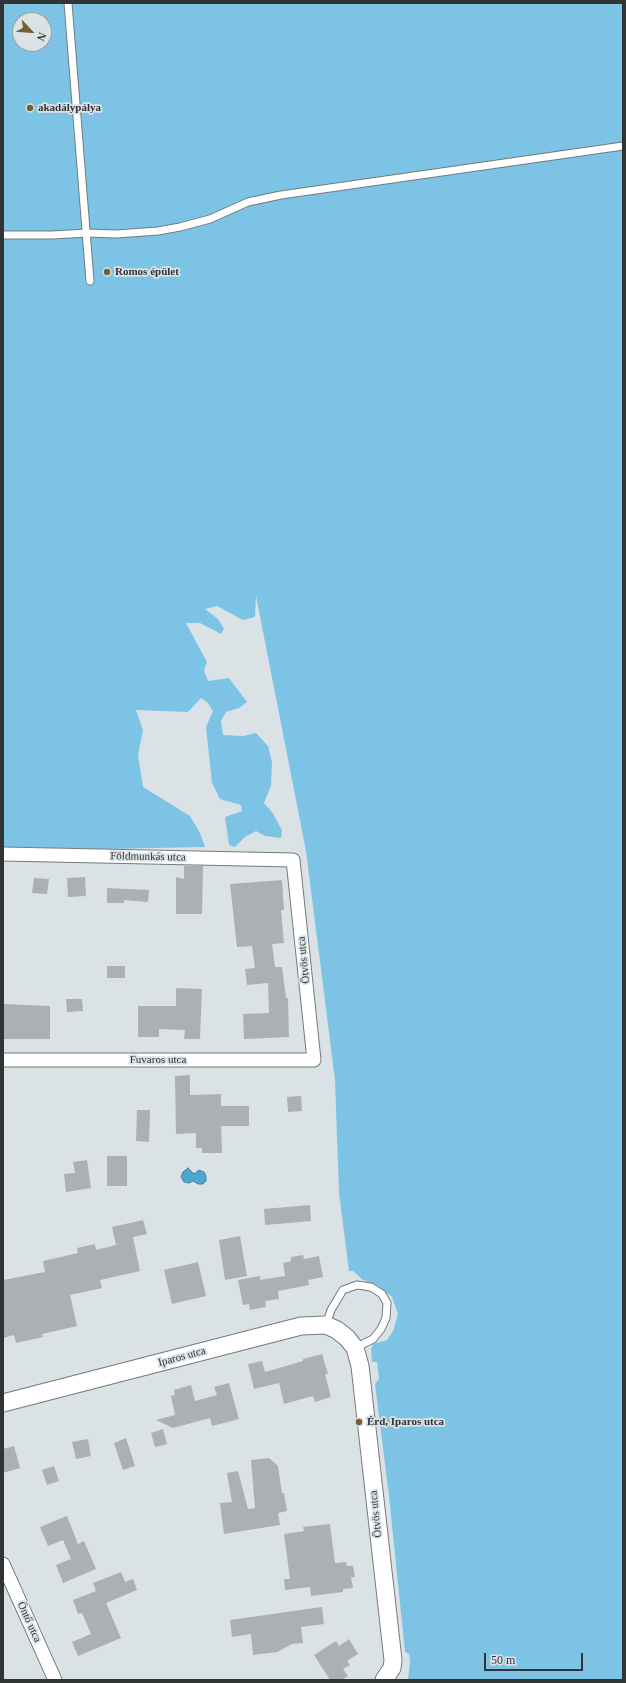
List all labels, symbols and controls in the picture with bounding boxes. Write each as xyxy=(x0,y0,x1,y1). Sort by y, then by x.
north arrow xyxy=(12,12,52,52)
text: N xyxy=(35,31,49,43)
place label: akadálypálya xyxy=(38,101,101,115)
marker: akadálypálya xyxy=(25,103,35,113)
place label: Romos épület xyxy=(115,265,179,279)
marker: Romos épület xyxy=(102,267,112,277)
street label: Földmunkás utca xyxy=(110,850,186,864)
street label: Ötvös utca xyxy=(295,936,313,984)
street label: Fuvaros utca xyxy=(130,1053,186,1067)
street label: Iparos utca xyxy=(157,1344,207,1370)
place label: Érd, Iparos utca xyxy=(367,1415,444,1429)
marker: Érd, Iparos utca xyxy=(354,1417,364,1427)
street label: Ötvös utca xyxy=(367,1490,385,1538)
street label: Öntő utca xyxy=(14,1600,44,1644)
scale bar xyxy=(486,1645,585,1671)
text: 50 m xyxy=(491,1653,515,1667)

